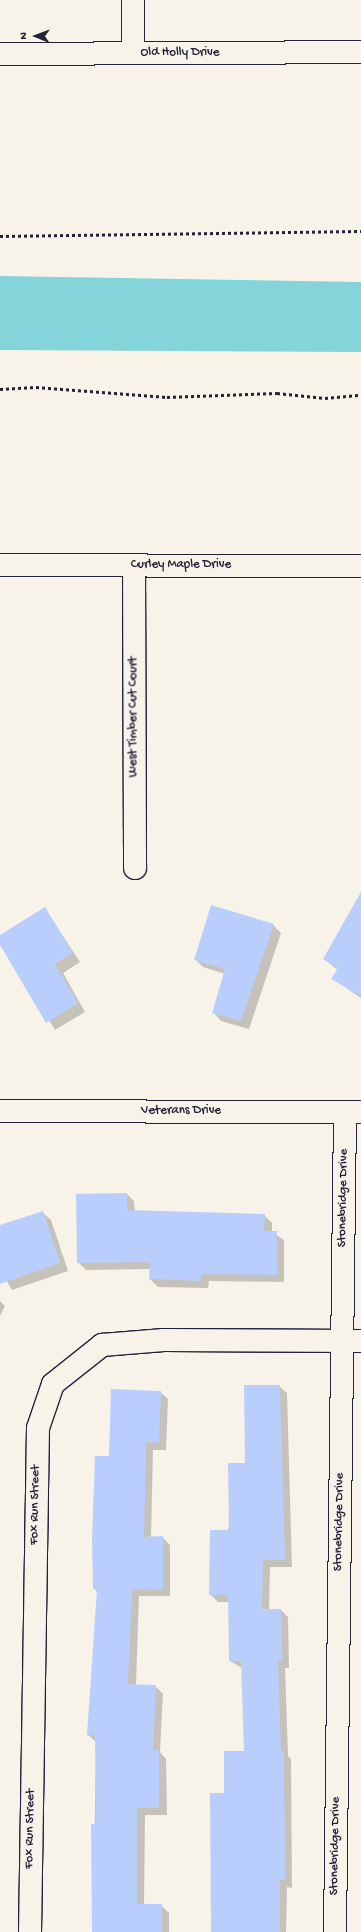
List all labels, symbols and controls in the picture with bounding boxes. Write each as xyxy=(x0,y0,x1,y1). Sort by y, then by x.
north arrow xyxy=(16,16,56,56)
text: N xyxy=(18,32,30,39)
street label: Old Holly Drive xyxy=(140,45,220,61)
street label: Curley Maple Drive xyxy=(131,557,231,573)
street label: West Timber Cut Court xyxy=(126,657,142,777)
street label: Veterans Drive xyxy=(141,1103,221,1119)
street label: Stonebridge Drive xyxy=(335,1149,353,1247)
street label: Fox Run Street xyxy=(28,1465,44,1545)
street label: Stonebridge Drive xyxy=(331,1473,349,1571)
street label: Fox Run Street xyxy=(23,1789,39,1869)
street label: Stonebridge Drive xyxy=(327,1797,345,1895)

